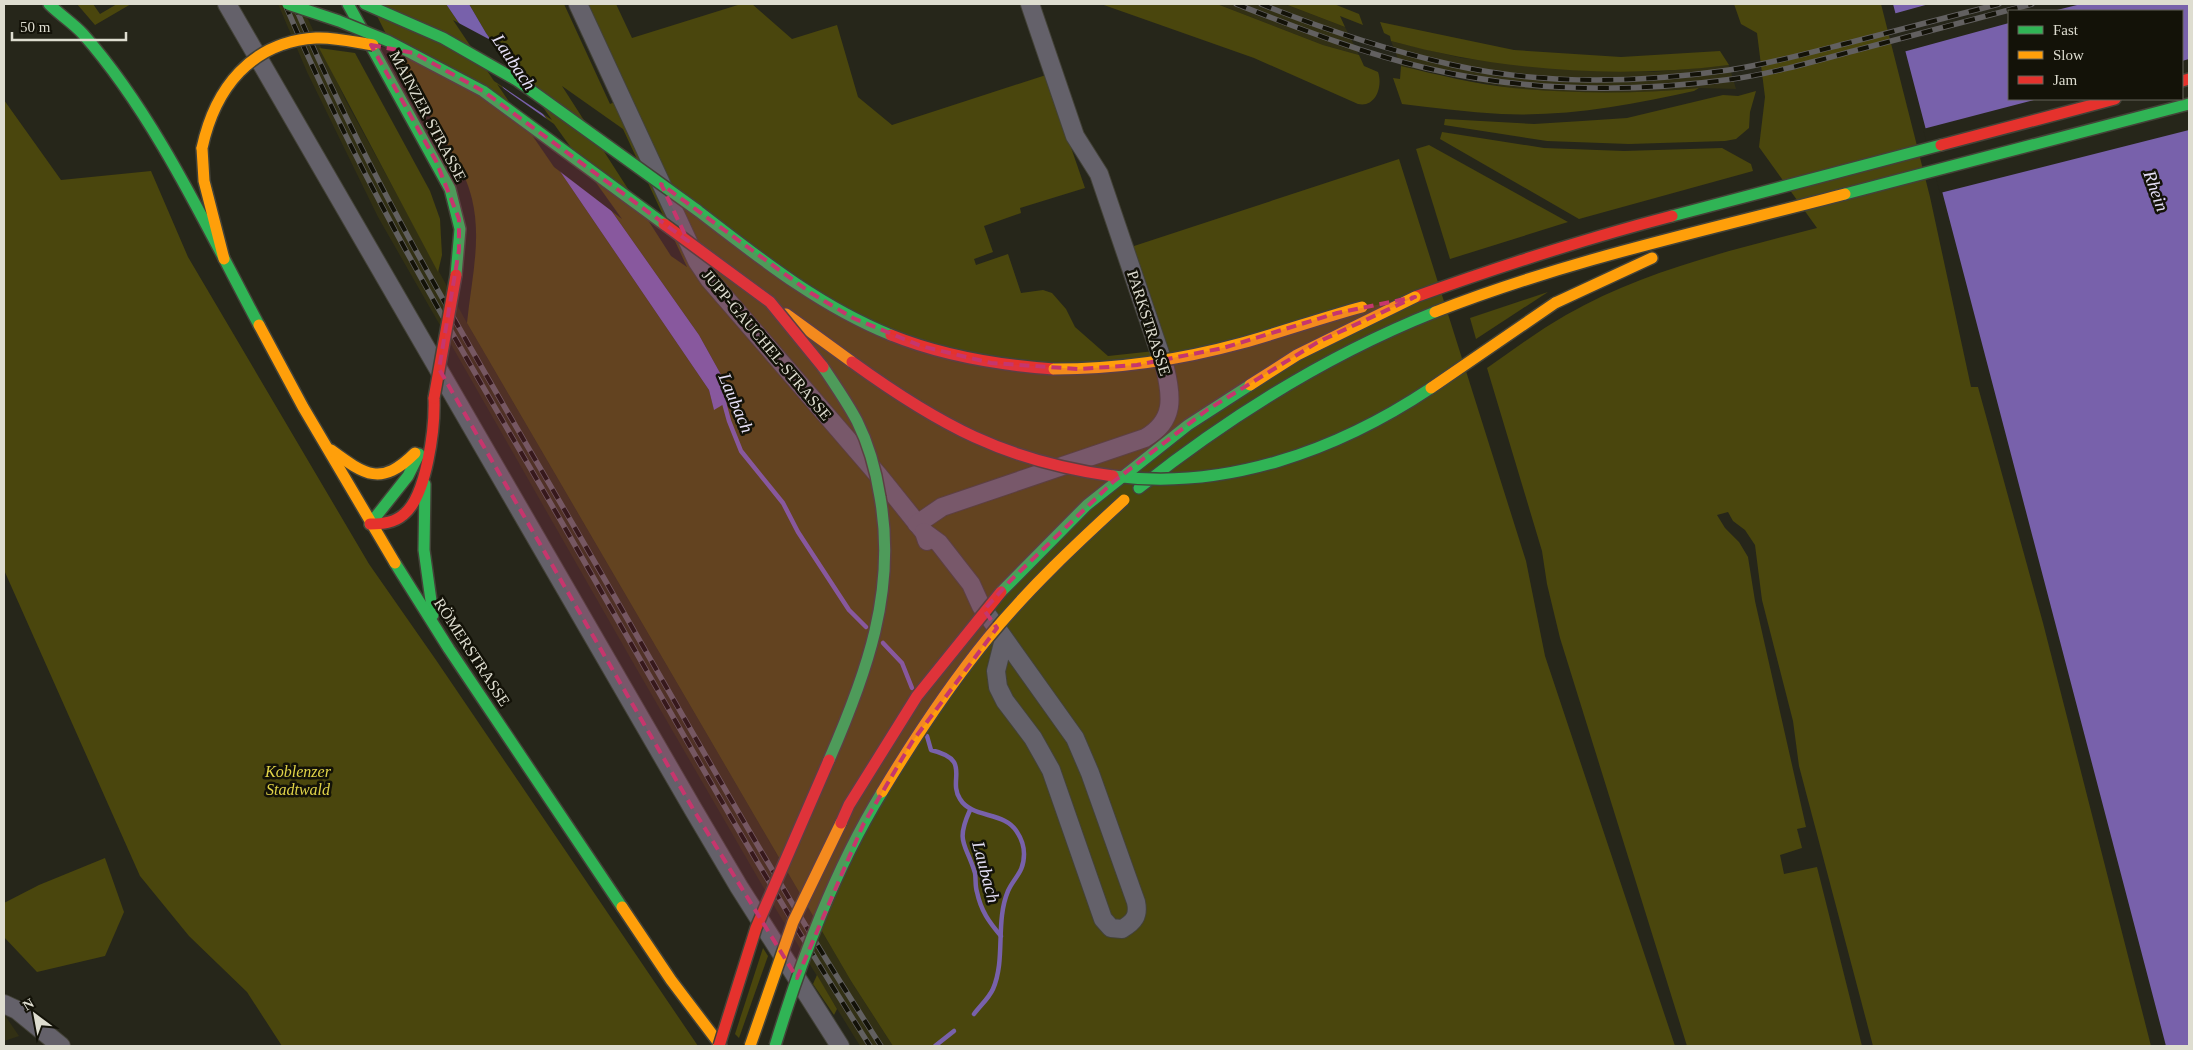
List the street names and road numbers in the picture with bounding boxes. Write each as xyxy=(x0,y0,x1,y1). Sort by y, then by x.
street label: MAINZER STRASSE xyxy=(386,48,470,184)
street label: JUPP-GAUCHEL-STRASSE xyxy=(699,266,835,424)
street label: PARKSTRASSE xyxy=(1124,268,1174,378)
street label: RÖMERSTRASSE xyxy=(431,595,513,709)

